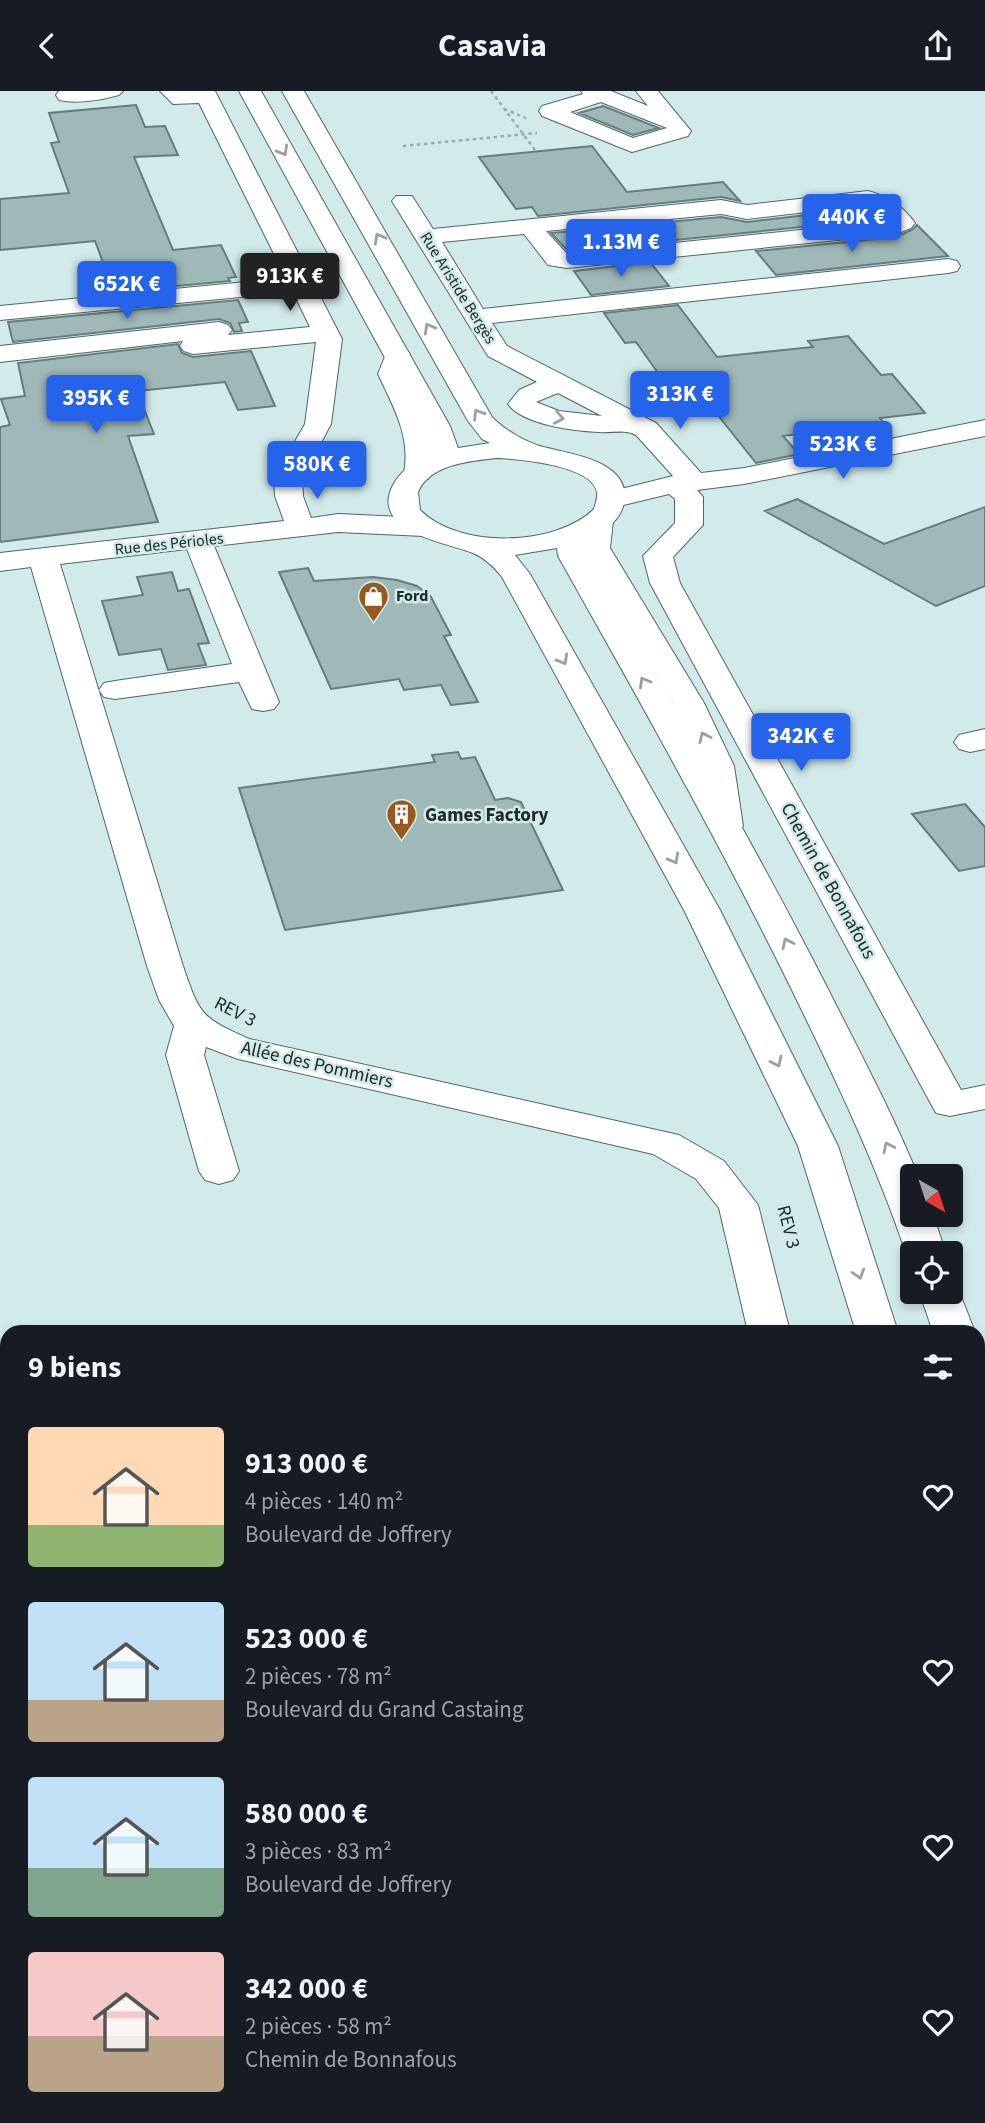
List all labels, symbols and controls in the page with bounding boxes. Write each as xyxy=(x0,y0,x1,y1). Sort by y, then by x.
text: Casavia xyxy=(438,23,547,69)
icon: back xyxy=(28,27,66,65)
icon: share xyxy=(919,27,957,65)
one-way arrow xyxy=(275,143,288,156)
pin: 440K € xyxy=(795,195,909,254)
text: 440K € xyxy=(818,200,886,233)
pin: 1.13M € xyxy=(556,219,686,279)
text: 1.13M € xyxy=(582,225,660,258)
street label: Rue Aristide Bergès xyxy=(415,228,501,348)
one-way arrow xyxy=(374,233,387,245)
pin: 913K € xyxy=(233,253,347,313)
text: 913K € xyxy=(256,259,324,292)
pin: 652K € xyxy=(70,261,184,321)
text: 652K € xyxy=(93,267,161,300)
one-way arrow xyxy=(424,322,437,335)
pin: 313K € xyxy=(623,371,737,431)
pin: 395K € xyxy=(39,375,153,435)
text: 313K € xyxy=(646,377,714,410)
text: 395K € xyxy=(62,381,130,414)
one-way arrow xyxy=(473,409,486,422)
one-way arrow xyxy=(553,409,565,424)
pin: 523K € xyxy=(786,421,900,481)
text: 523K € xyxy=(809,427,877,460)
pin: 580K € xyxy=(260,441,374,501)
text: 580K € xyxy=(283,447,351,480)
street label: Rue des Périoles xyxy=(114,527,225,561)
shop icon: Ford xyxy=(356,579,390,623)
place label: Ford xyxy=(396,585,428,607)
one-way arrow xyxy=(555,653,568,666)
one-way arrow xyxy=(639,676,652,689)
pin: 342K € xyxy=(744,713,858,773)
text: 342K € xyxy=(767,719,835,752)
one-way arrow xyxy=(698,732,712,744)
building icon: Games Factory xyxy=(385,798,419,842)
street label: Chemin de Bonnafous xyxy=(774,798,882,964)
place label: Games Factory xyxy=(425,802,549,829)
one-way arrow xyxy=(666,852,679,865)
one-way arrow xyxy=(781,938,795,950)
street label: REV 3 xyxy=(209,990,261,1034)
street label: Allée des Pommiers xyxy=(238,1034,396,1096)
one-way arrow xyxy=(768,1055,782,1067)
one-way arrow xyxy=(882,1142,896,1154)
north arrow xyxy=(900,1164,962,1227)
map controls xyxy=(900,1164,963,1304)
street label: REV 3 xyxy=(770,1202,806,1252)
button: locate xyxy=(900,1241,963,1304)
one-way arrow xyxy=(850,1267,865,1279)
text: 9 biens xyxy=(28,1346,121,1389)
icon: filters xyxy=(919,1348,957,1386)
text: 913 000 € xyxy=(245,1442,368,1485)
icon: home xyxy=(84,1455,168,1539)
icon: heart xyxy=(919,1478,957,1516)
text: 4 pièces · 140 m² xyxy=(245,1485,403,1518)
text: Boulevard de Joffrery xyxy=(245,1518,452,1551)
text: 523 000 € xyxy=(245,1617,368,1660)
icon: home xyxy=(84,1630,168,1714)
icon: heart xyxy=(919,1653,957,1691)
text: 2 pièces · 78 m² xyxy=(245,1660,392,1693)
text: Boulevard du Grand Castaing xyxy=(245,1693,524,1726)
text: 580 000 € xyxy=(245,1792,368,1835)
icon: home xyxy=(84,1805,168,1889)
icon: heart xyxy=(919,1828,957,1866)
text: 3 pièces · 83 m² xyxy=(245,1835,392,1868)
text: Boulevard de Joffrery xyxy=(245,1868,452,1901)
text: 342 000 € xyxy=(245,1967,368,2010)
icon: home xyxy=(84,1980,168,2064)
icon: heart xyxy=(919,2003,957,2041)
text: 2 pièces · 58 m² xyxy=(245,2010,392,2043)
text: Chemin de Bonnafous xyxy=(245,2043,457,2076)

